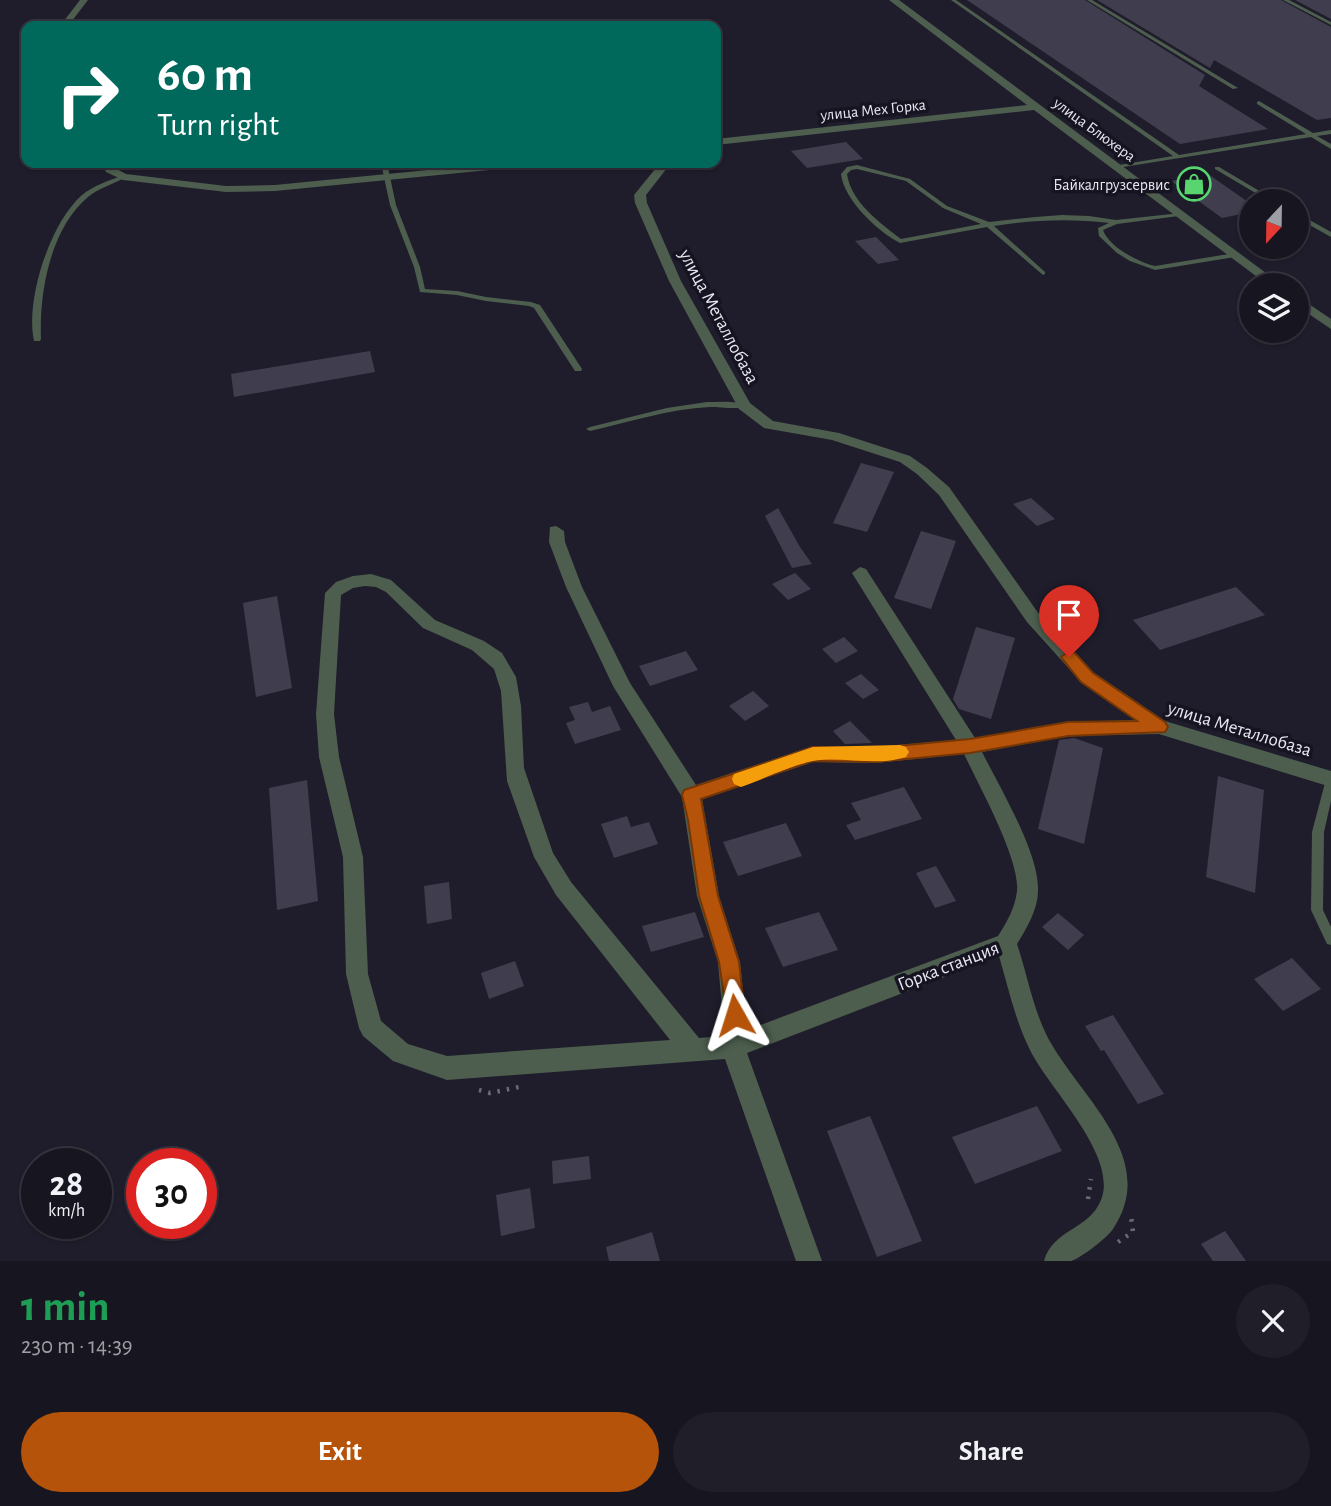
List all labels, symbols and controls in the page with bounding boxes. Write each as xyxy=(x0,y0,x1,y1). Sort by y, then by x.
icon: right xyxy=(42,49,133,140)
text: 60 m xyxy=(157,51,253,100)
street label: улица Блюхера xyxy=(1049,94,1138,166)
street label: улица Мех Горка xyxy=(819,96,927,125)
text: Turn right xyxy=(157,109,279,141)
shop icon: Байкалгрузсервис xyxy=(1175,165,1213,203)
place label: Байкалгрузсервис xyxy=(1053,177,1170,194)
north arrow xyxy=(1239,189,1309,259)
map controls xyxy=(1239,189,1309,343)
street label: улица Металлобаза xyxy=(675,245,762,387)
button: layers xyxy=(1239,273,1309,343)
pin xyxy=(1039,585,1099,657)
icon: arrive xyxy=(1050,596,1088,634)
street label: улица Металлобаза xyxy=(1164,698,1314,760)
street label: Горка станция xyxy=(895,938,1002,994)
position arrow xyxy=(698,978,772,1052)
speed limit sign: 30 xyxy=(126,1148,217,1239)
text: 28 xyxy=(50,1167,83,1202)
text: km/h xyxy=(48,1202,85,1220)
button: close xyxy=(1236,1284,1310,1358)
text: 1 min xyxy=(21,1286,110,1328)
text: 230 m · 14:39 xyxy=(21,1335,133,1358)
button: Exit xyxy=(21,1412,659,1492)
button: Share xyxy=(673,1412,1310,1492)

